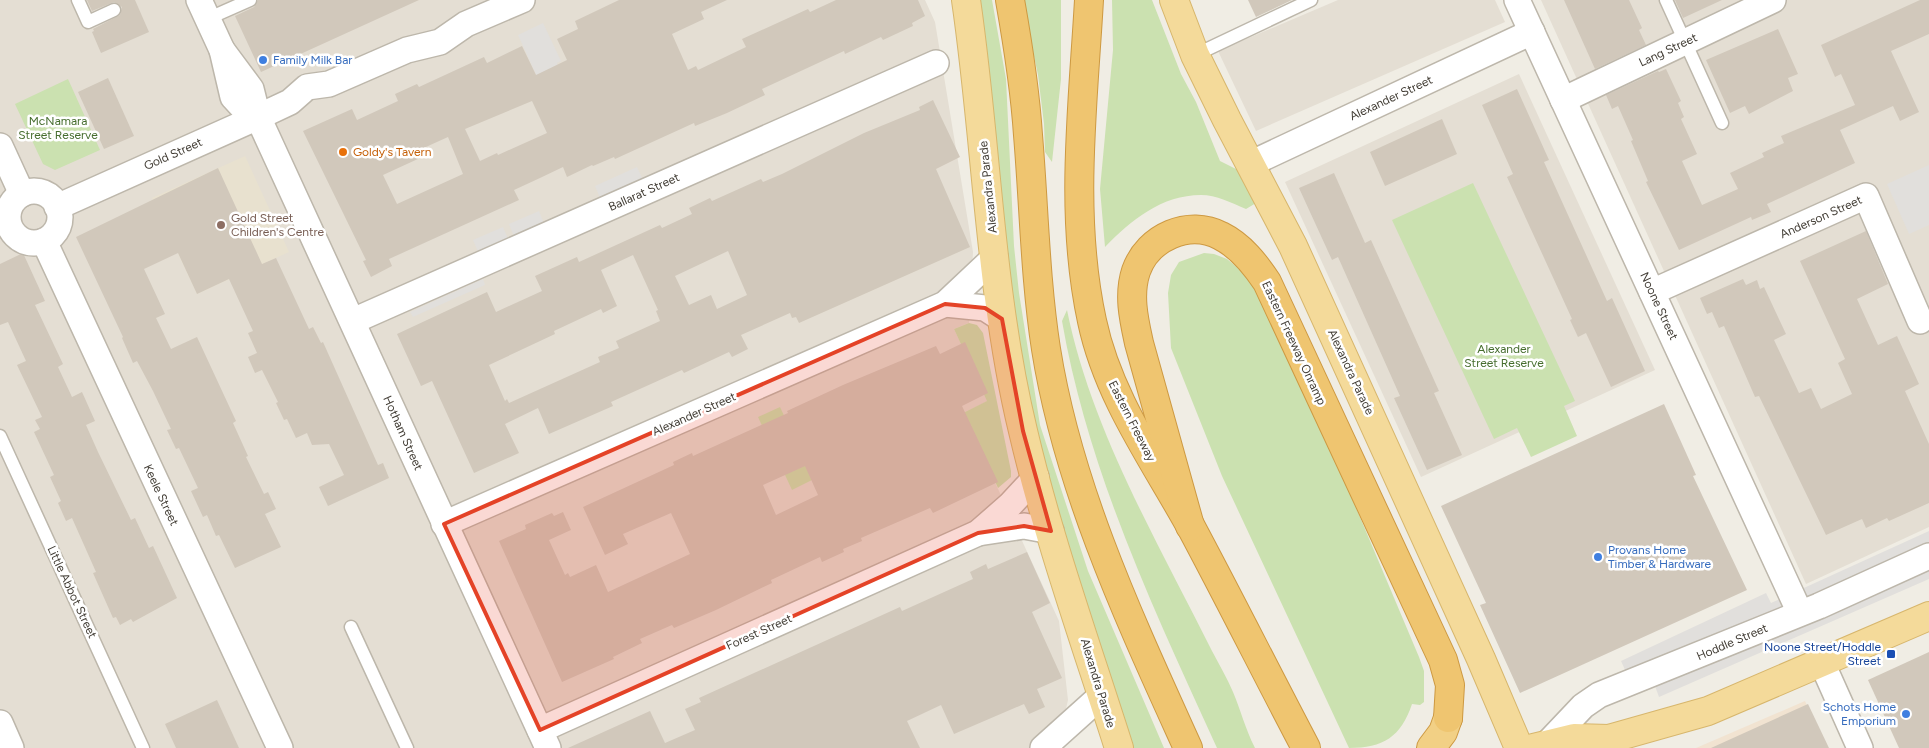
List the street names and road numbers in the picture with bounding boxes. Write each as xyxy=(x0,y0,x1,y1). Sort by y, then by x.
street label: Lang Street xyxy=(1637,30,1700,70)
street label: Alexander Street xyxy=(1347,72,1435,123)
street label: Gold Street xyxy=(142,135,205,173)
street label: Alexandra Parade xyxy=(976,140,1000,234)
street label: Ballarat Street xyxy=(606,170,682,214)
street label: Anderson Street xyxy=(1778,192,1865,241)
street label: Noone Street xyxy=(1637,270,1681,342)
street label: Eastern Freeway Onramp xyxy=(1259,279,1329,407)
street label: Alexandra Parade xyxy=(1325,327,1377,417)
street label: Eastern Freeway xyxy=(1106,378,1159,464)
street label: Alexander Street xyxy=(650,389,738,439)
street label: Hotham Street xyxy=(380,394,426,473)
street label: Keele Street xyxy=(141,462,182,528)
street label: Little Abbot Street xyxy=(44,543,100,641)
street label: Forest Street xyxy=(724,611,795,653)
street label: Hoddle Street xyxy=(1694,621,1770,663)
street label: Alexandra Parade xyxy=(1078,637,1118,730)

